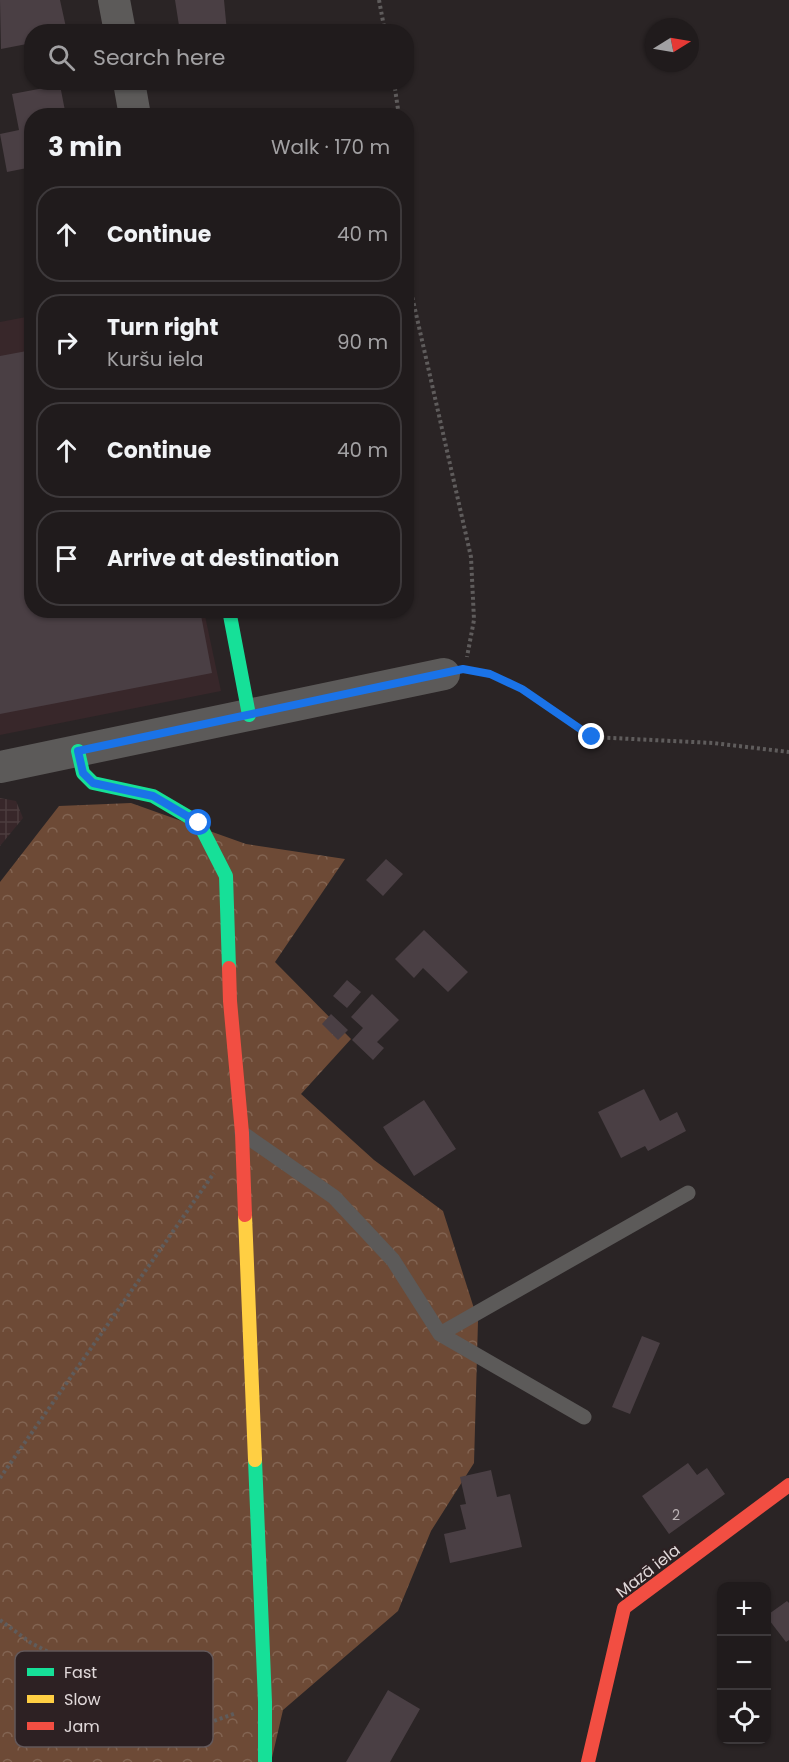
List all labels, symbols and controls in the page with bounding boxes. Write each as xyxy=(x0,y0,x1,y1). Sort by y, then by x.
north arrow xyxy=(645,18,699,72)
search box xyxy=(24,24,414,90)
icon: search xyxy=(45,41,78,74)
text: Search here xyxy=(93,42,226,73)
text: 3 min xyxy=(48,129,122,165)
text: Walk · 170 m xyxy=(271,133,390,161)
icon: ahead xyxy=(50,218,83,251)
text: Continue xyxy=(107,219,211,250)
text: 40 m xyxy=(337,220,388,248)
text: Turn right xyxy=(107,312,218,343)
icon: right xyxy=(50,326,83,359)
text: 90 m xyxy=(337,328,388,356)
text: Kuršu iela xyxy=(107,345,204,373)
icon: ahead xyxy=(50,434,83,467)
text: Continue xyxy=(107,435,211,466)
text: 40 m xyxy=(337,436,388,464)
icon: arrive xyxy=(50,542,83,575)
text: Arrive at destination xyxy=(107,543,339,574)
route end xyxy=(578,723,604,749)
route start xyxy=(185,809,211,835)
house number: 2 xyxy=(672,1505,680,1525)
street label: Mazā iela xyxy=(611,1539,685,1603)
map controls xyxy=(717,1582,771,1744)
button: + xyxy=(717,1582,771,1636)
button: − xyxy=(717,1636,771,1690)
legend xyxy=(15,1651,213,1747)
text: Fast xyxy=(64,1661,97,1684)
text: Slow xyxy=(64,1688,101,1711)
button: locate xyxy=(717,1690,771,1744)
text: Jam xyxy=(64,1715,100,1738)

